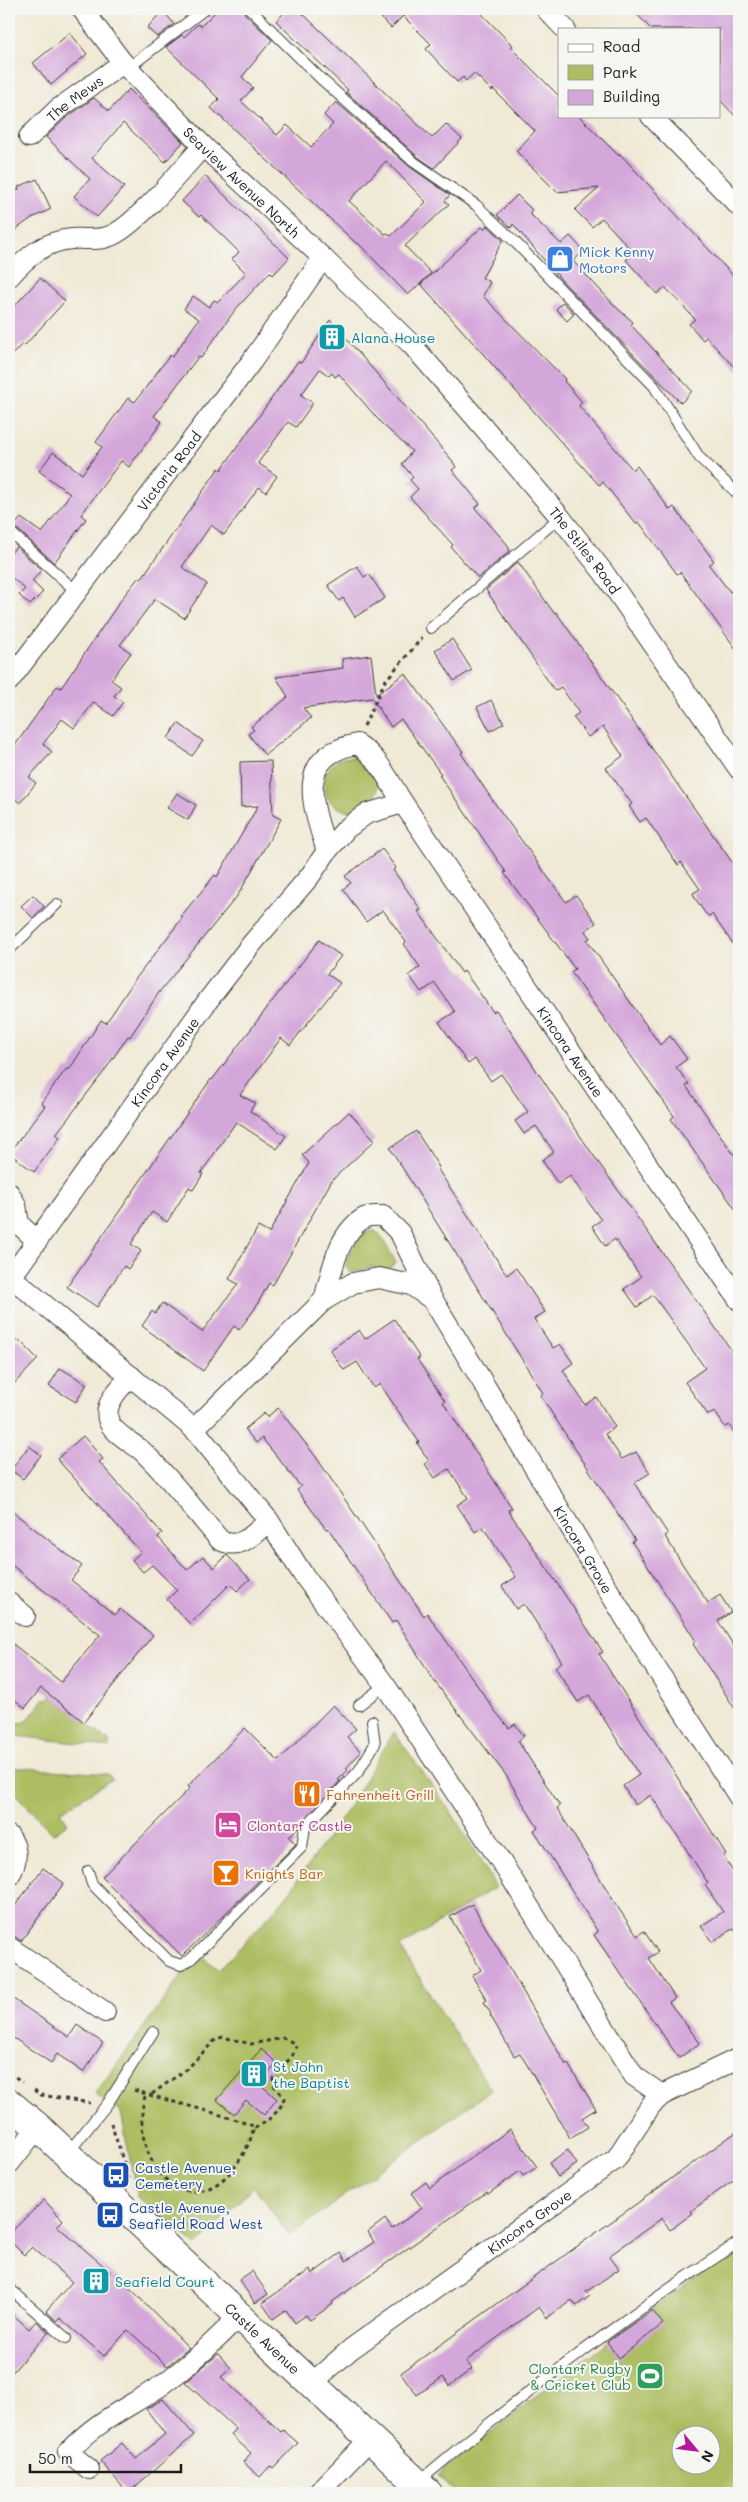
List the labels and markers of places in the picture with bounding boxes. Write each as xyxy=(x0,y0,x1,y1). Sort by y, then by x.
place label: Mick Kenny Motors xyxy=(579,242,655,277)
shop icon: Mick Kenny Motors xyxy=(545,244,575,274)
building icon: Alana House xyxy=(317,322,347,352)
place label: Alana House xyxy=(351,328,435,347)
restaurant icon: Fahrenheit Grill xyxy=(292,1779,322,1809)
place label: Fahrenheit Grill xyxy=(326,1785,434,1804)
hotel icon: Clontarf Castle xyxy=(213,1810,243,1840)
place label: Clontarf Castle xyxy=(247,1816,352,1835)
bar icon: Knights Bar xyxy=(211,1858,241,1888)
place label: Knights Bar xyxy=(245,1864,323,1883)
place label: St John the Baptist xyxy=(273,2057,350,2092)
building icon: St John the Baptist xyxy=(239,2059,269,2089)
place label: Castle Avenue, Cemetery xyxy=(135,2158,236,2193)
bus stop icon: Castle Avenue, Cemetery xyxy=(101,2160,131,2190)
place label: Castle Avenue, Seafield Road West xyxy=(129,2198,263,2233)
bus stop icon: Castle Avenue, Seafield Road West xyxy=(95,2200,125,2230)
building icon: Seafield Court xyxy=(81,2266,111,2296)
place label: Seafield Court xyxy=(115,2272,215,2291)
place label: Clontarf Rugby & Cricket Club xyxy=(529,2359,631,2394)
sports icon: Clontarf Rugby & Cricket Club xyxy=(635,2361,665,2391)

